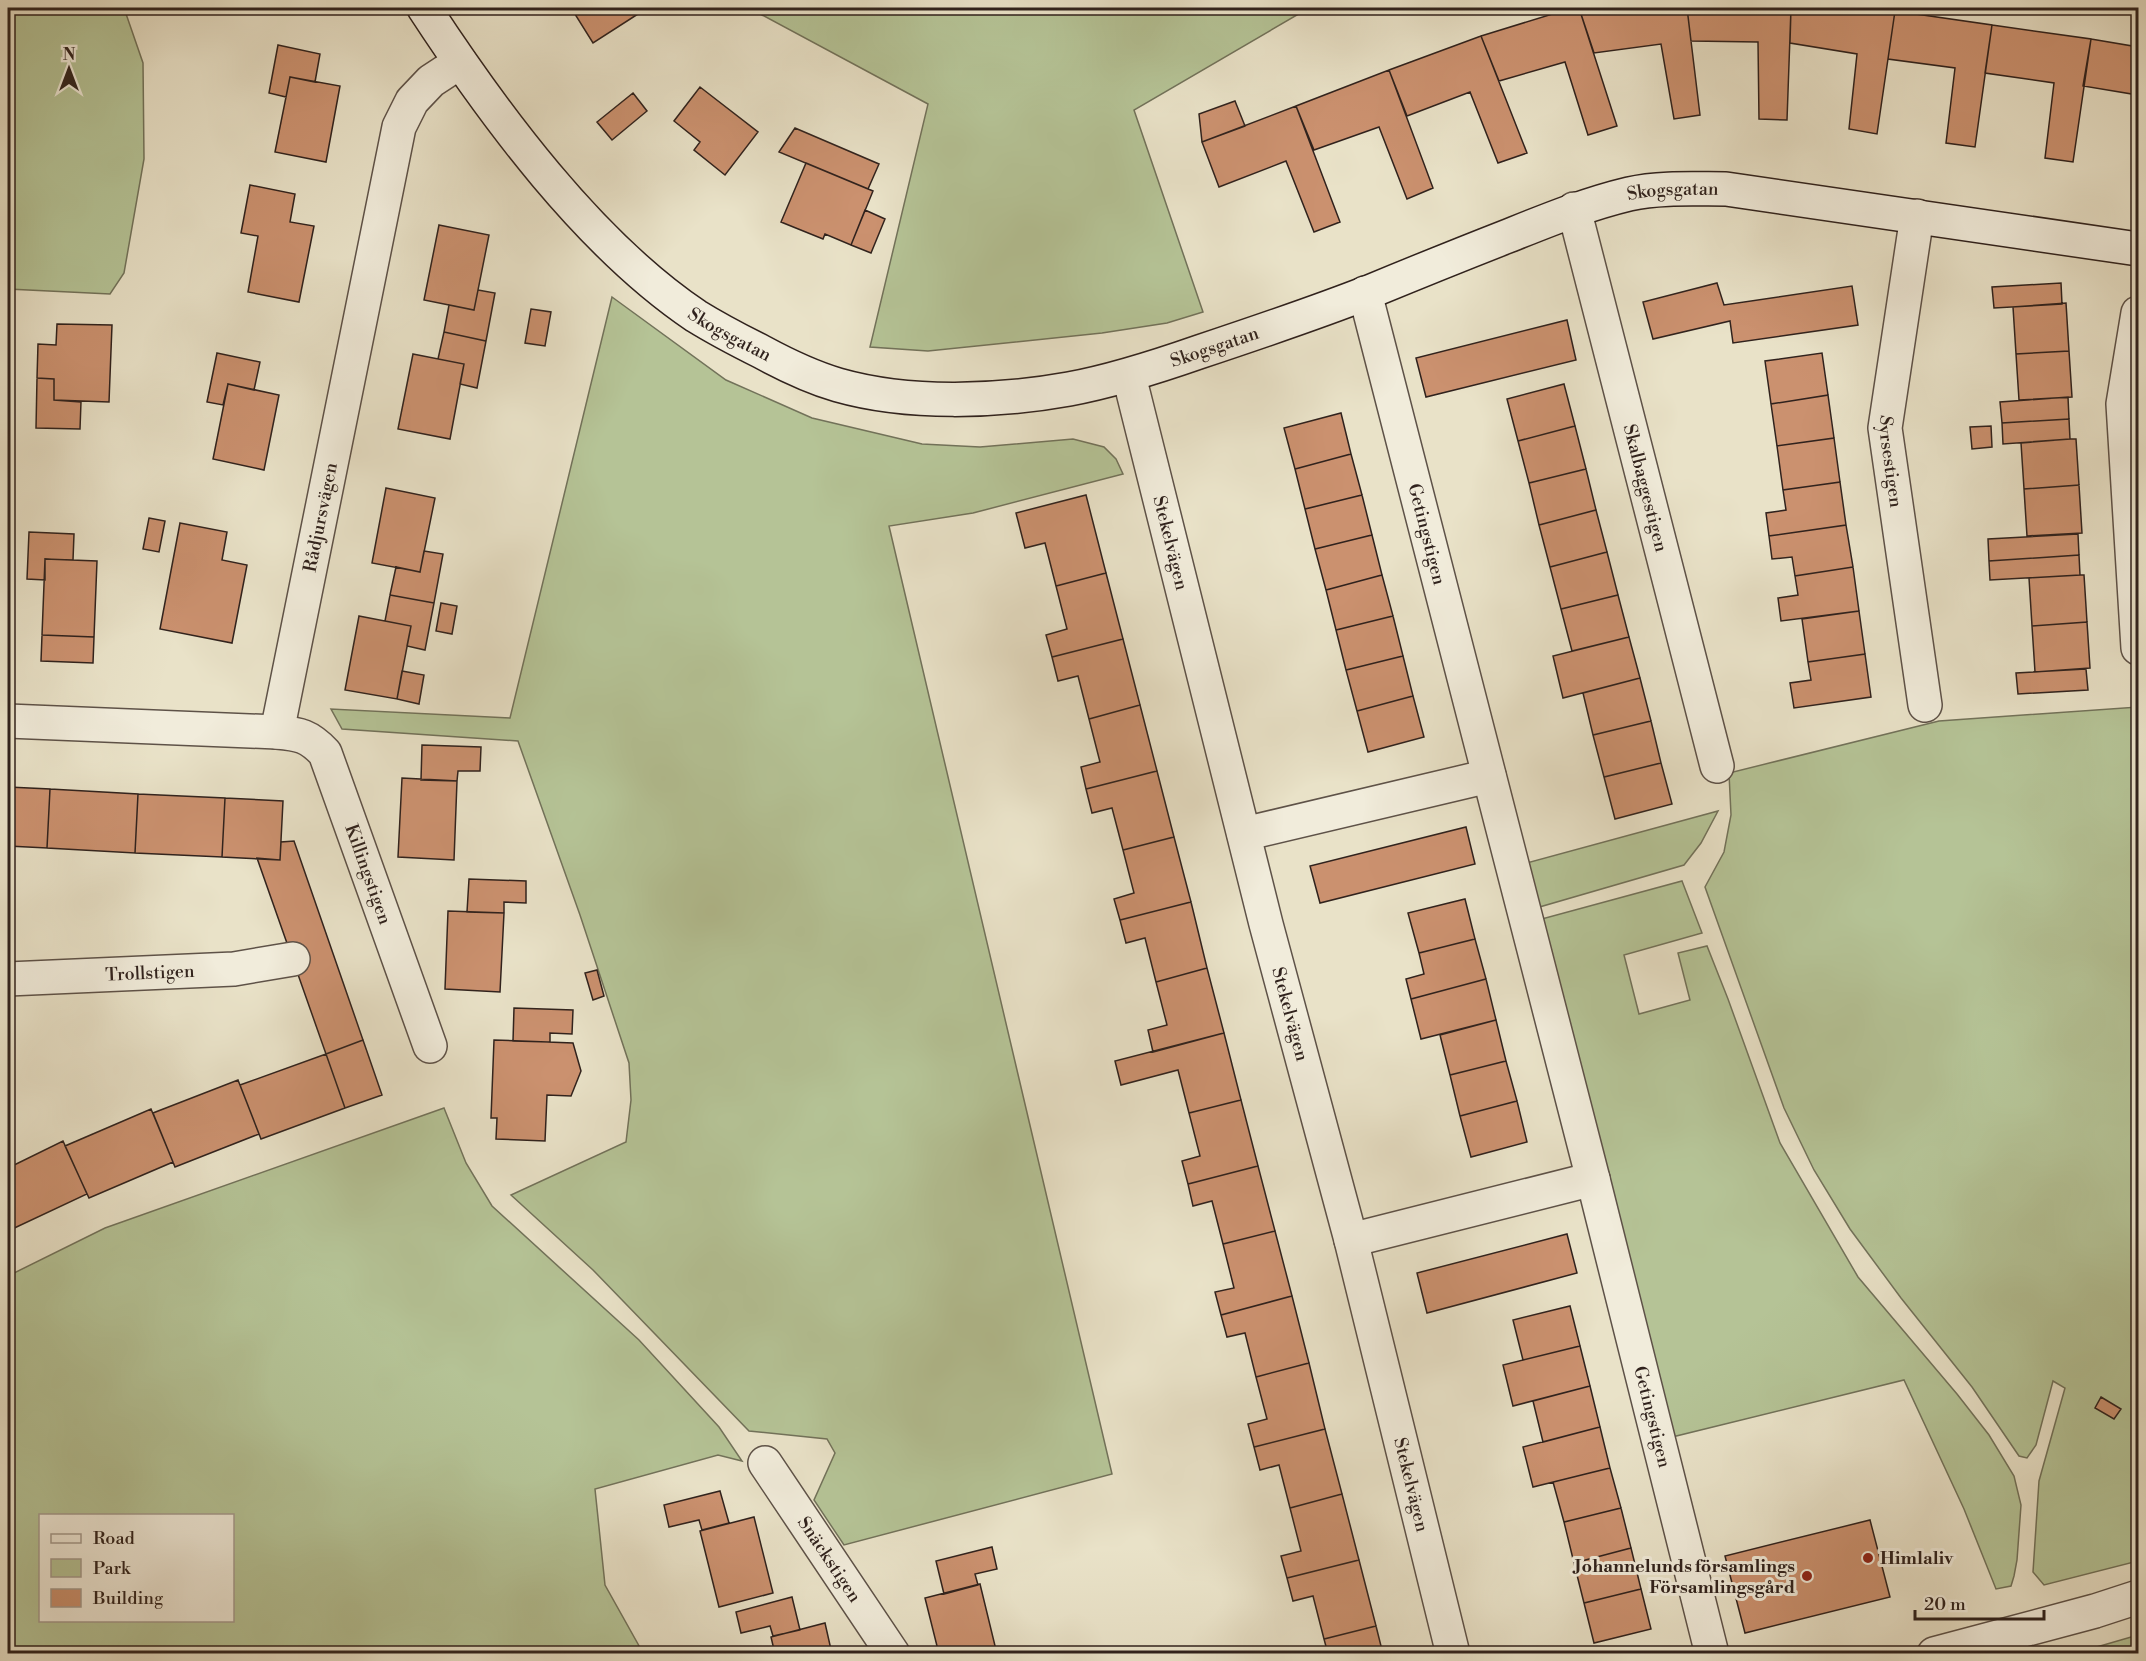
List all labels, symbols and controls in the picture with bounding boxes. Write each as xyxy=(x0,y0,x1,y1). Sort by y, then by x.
north arrow xyxy=(39,39,99,99)
text: N xyxy=(63,45,76,65)
street label: Skogsgatan xyxy=(1625,178,1719,206)
street label: Skogsgatan xyxy=(683,303,776,367)
street label: Skogsgatan xyxy=(1167,322,1262,373)
street label: Syrsestigen xyxy=(1873,414,1907,509)
street label: Skalbaggestigen xyxy=(1618,422,1673,555)
street label: Rådjursvägen xyxy=(299,460,343,574)
street label: Getingstigen xyxy=(1402,481,1451,588)
street label: Stekelvägen xyxy=(1147,493,1193,593)
street label: Killingstigen xyxy=(339,821,397,928)
street label: Trollstigen xyxy=(105,960,195,987)
street label: Stekelvägen xyxy=(1266,965,1313,1064)
street label: Getingstigen xyxy=(1628,1364,1676,1470)
street label: Stekelvägen xyxy=(1388,1435,1434,1535)
street label: Snäckstigen xyxy=(792,1512,866,1607)
legend xyxy=(39,1514,234,1622)
text: Road xyxy=(93,1527,136,1550)
place label: Himlaliv xyxy=(1880,1547,1954,1570)
marker: Himlaliv xyxy=(1861,1551,1875,1565)
place label: Johannelunds församlings Församlingsgård xyxy=(1572,1555,1795,1599)
text: Park xyxy=(93,1557,132,1580)
marker: Johannelunds församlings Församlingsgård xyxy=(1800,1569,1814,1583)
scale bar xyxy=(1915,1583,2044,1621)
text: Building xyxy=(92,1587,164,1610)
text: 20 m xyxy=(1924,1593,1966,1616)

